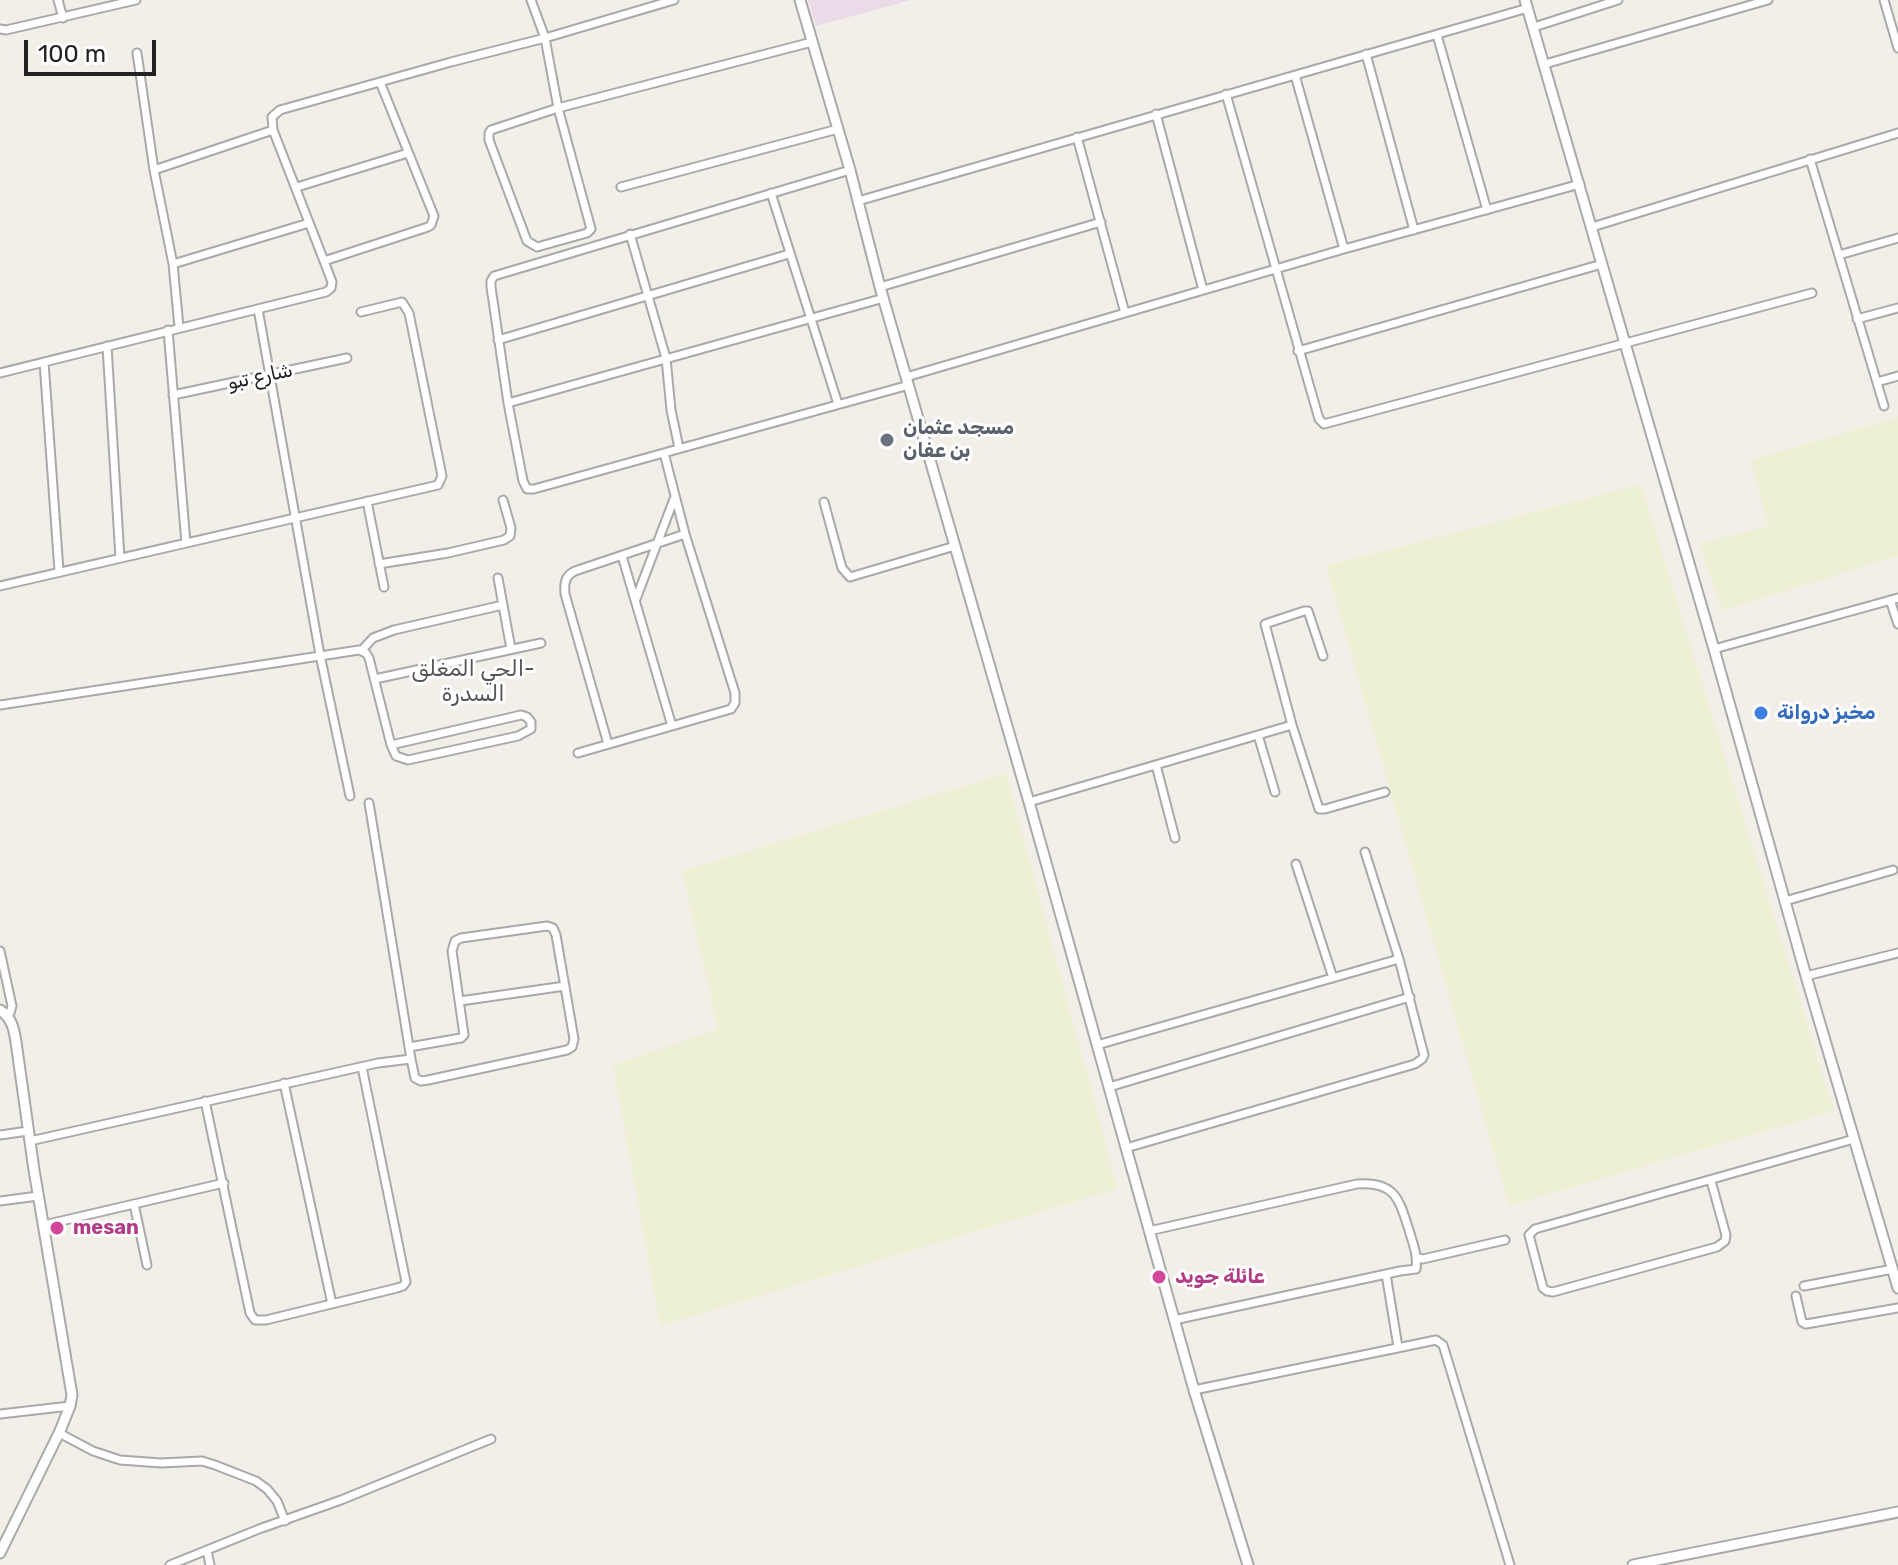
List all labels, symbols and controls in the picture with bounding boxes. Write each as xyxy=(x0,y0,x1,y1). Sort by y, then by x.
scale bar xyxy=(28,24,160,74)
text: 100 m xyxy=(38,40,106,68)
street label: شارع تبو xyxy=(225,358,295,396)
place label: مسجد عثمان بن عفان xyxy=(903,416,1014,463)
marker: مسجد عثمان بن عفان xyxy=(878,431,896,449)
district label: الحي المغلق- السدرة xyxy=(411,657,535,708)
place label: مخبز دروانة xyxy=(1777,701,1876,725)
marker: مخبز دروانة xyxy=(1752,704,1770,722)
place label: mesan xyxy=(73,1216,139,1240)
marker: mesan xyxy=(48,1219,66,1237)
place label: عائلة جويد xyxy=(1175,1265,1265,1289)
marker: عائلة جويد xyxy=(1150,1268,1168,1286)

